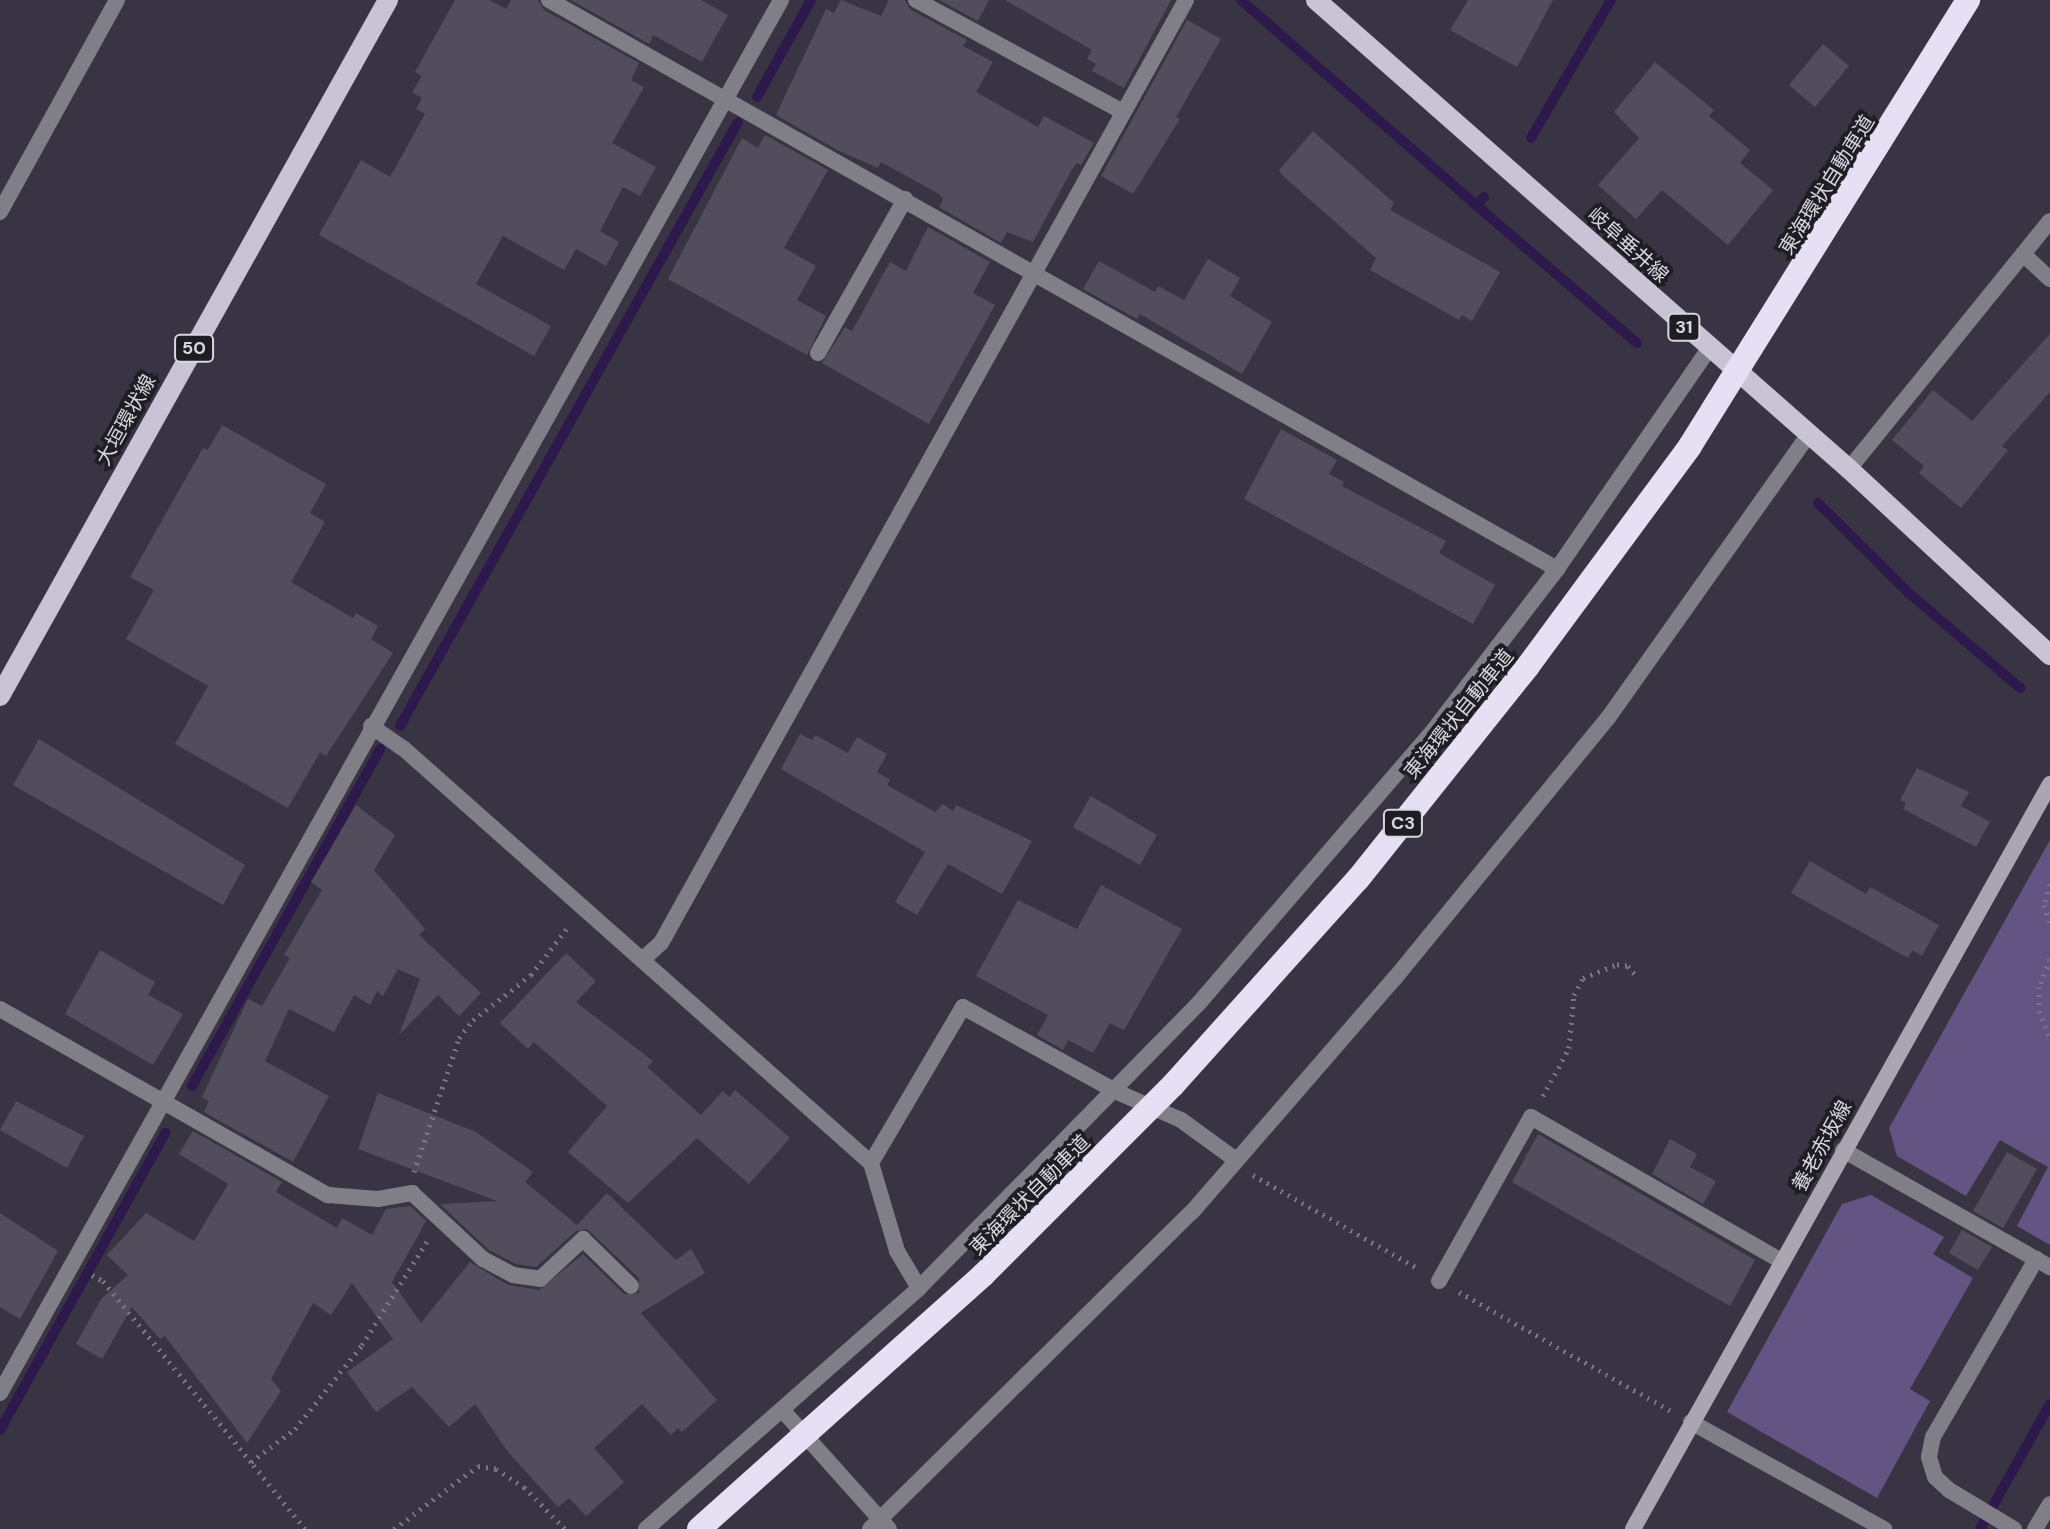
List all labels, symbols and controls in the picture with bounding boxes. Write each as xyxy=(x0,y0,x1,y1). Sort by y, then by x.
street label: 東海環状自動車道 xyxy=(1774,111,1880,259)
street label: 岐阜垂井線 xyxy=(1583,203,1673,287)
road number: 31 xyxy=(1666,313,1702,341)
road number: 50 xyxy=(174,334,214,362)
street label: 大垣環状線 xyxy=(91,370,161,470)
street label: 東海環状自動車道 xyxy=(1399,644,1519,784)
road number: C3 xyxy=(1381,809,1425,837)
street label: 養老赤坂線 xyxy=(1787,1096,1857,1196)
street label: 東海環状自動車道 xyxy=(965,1130,1095,1260)

